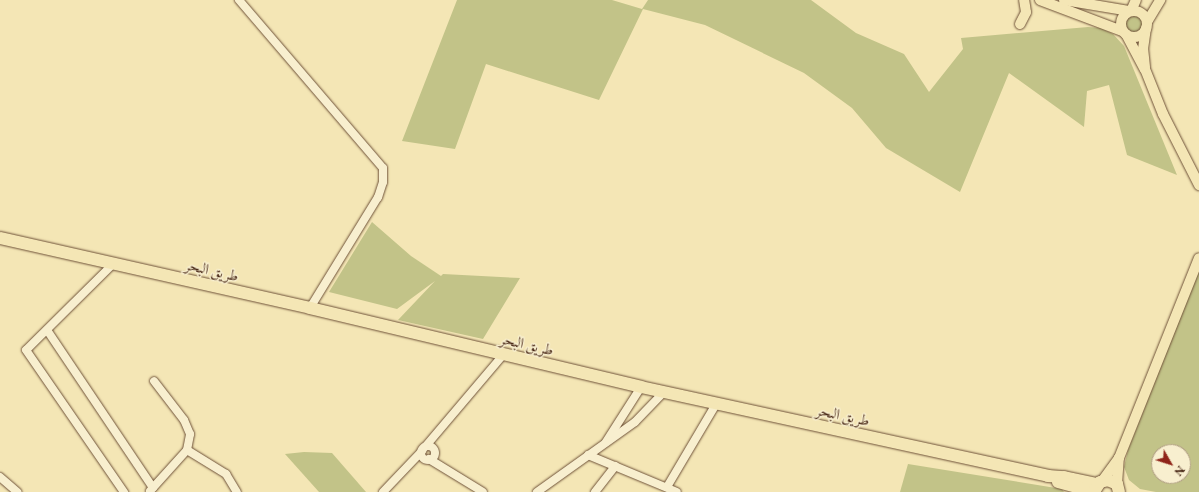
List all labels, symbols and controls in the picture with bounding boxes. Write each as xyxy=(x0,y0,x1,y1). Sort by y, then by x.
street label: طريق البحر xyxy=(184,255,240,285)
street label: طريق البحر xyxy=(499,329,555,359)
street label: طريق البحر xyxy=(815,401,871,429)
north arrow xyxy=(1151,444,1191,484)
text: N xyxy=(1171,463,1188,479)

